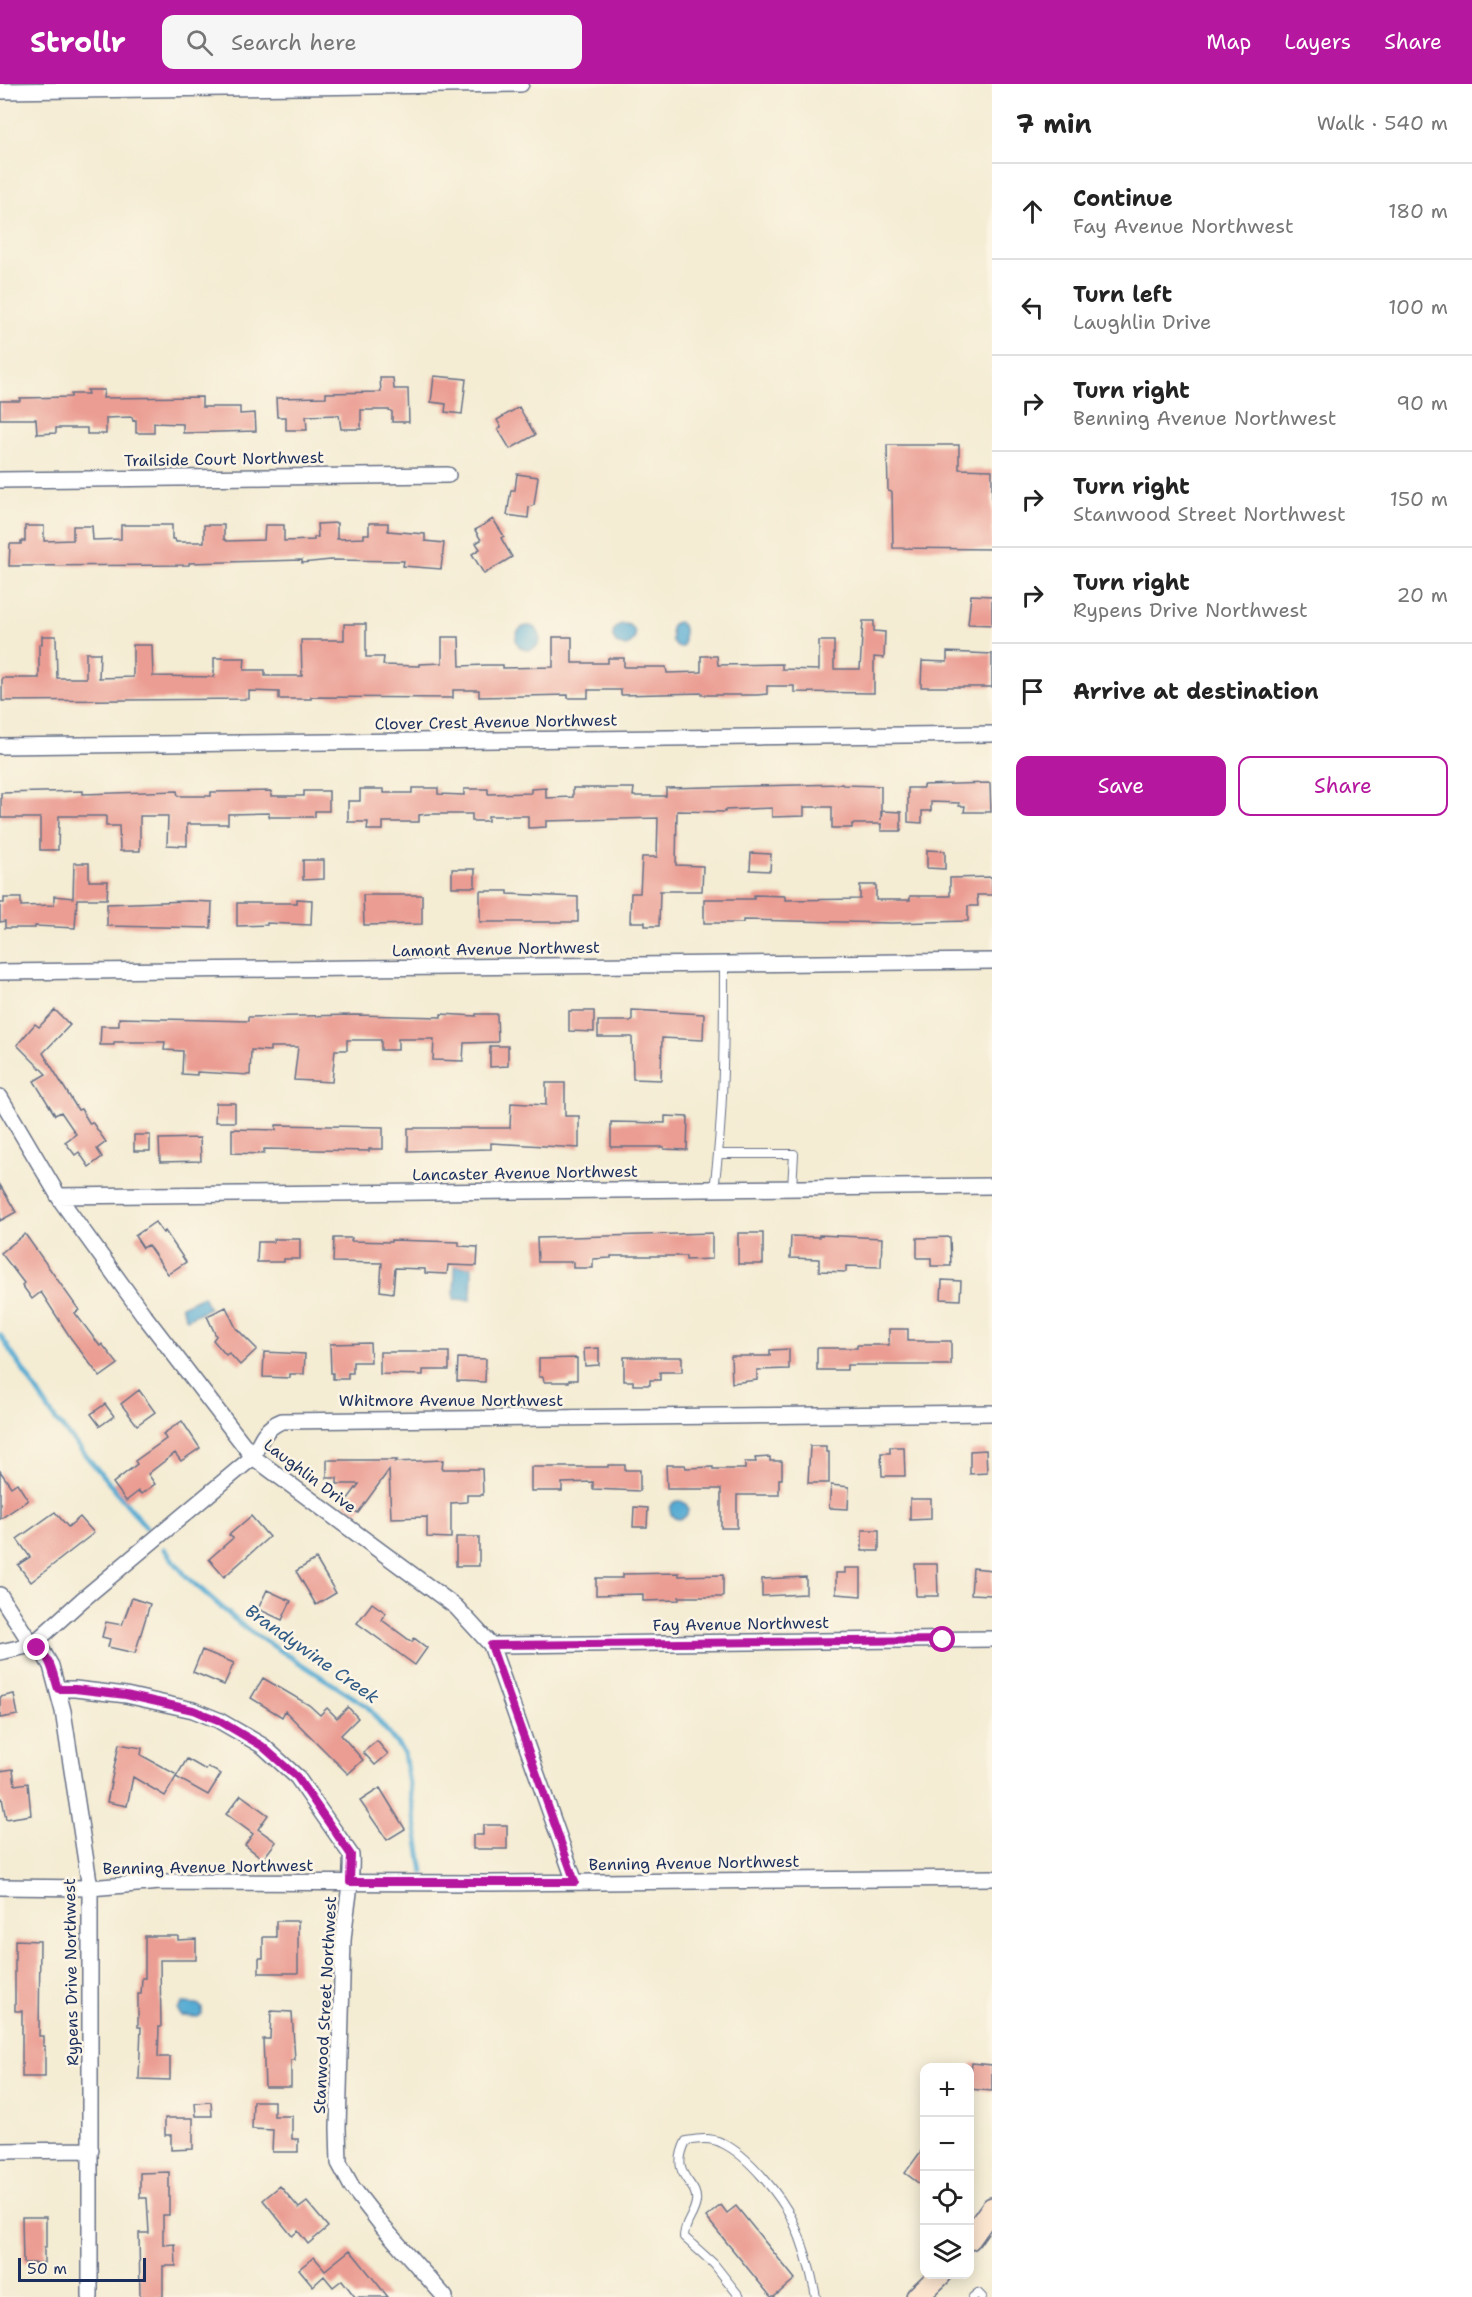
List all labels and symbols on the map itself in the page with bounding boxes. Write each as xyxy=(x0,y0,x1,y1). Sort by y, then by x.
street label: Trailside Court Northwest xyxy=(124,447,324,471)
street label: Clover Crest Avenue Northwest xyxy=(374,709,618,735)
street label: Lamont Avenue Northwest xyxy=(392,937,600,961)
street label: Lancaster Avenue Northwest xyxy=(412,1161,638,1185)
street label: Whitmore Avenue Northwest xyxy=(339,1390,563,1411)
street label: Laughlin Drive xyxy=(259,1434,361,1518)
water label: Brandywine Creek xyxy=(240,1599,384,1710)
street label: Fay Avenue Northwest xyxy=(653,1612,829,1636)
route start xyxy=(929,1626,955,1652)
route end xyxy=(23,1634,49,1660)
street label: Benning Avenue Northwest xyxy=(588,1851,800,1875)
street label: Benning Avenue Northwest xyxy=(102,1855,314,1879)
street label: Rypens Drive Northwest xyxy=(59,1878,83,2066)
street label: Stanwood Street Northwest xyxy=(309,1895,341,2115)
scale bar xyxy=(18,2255,146,2282)

